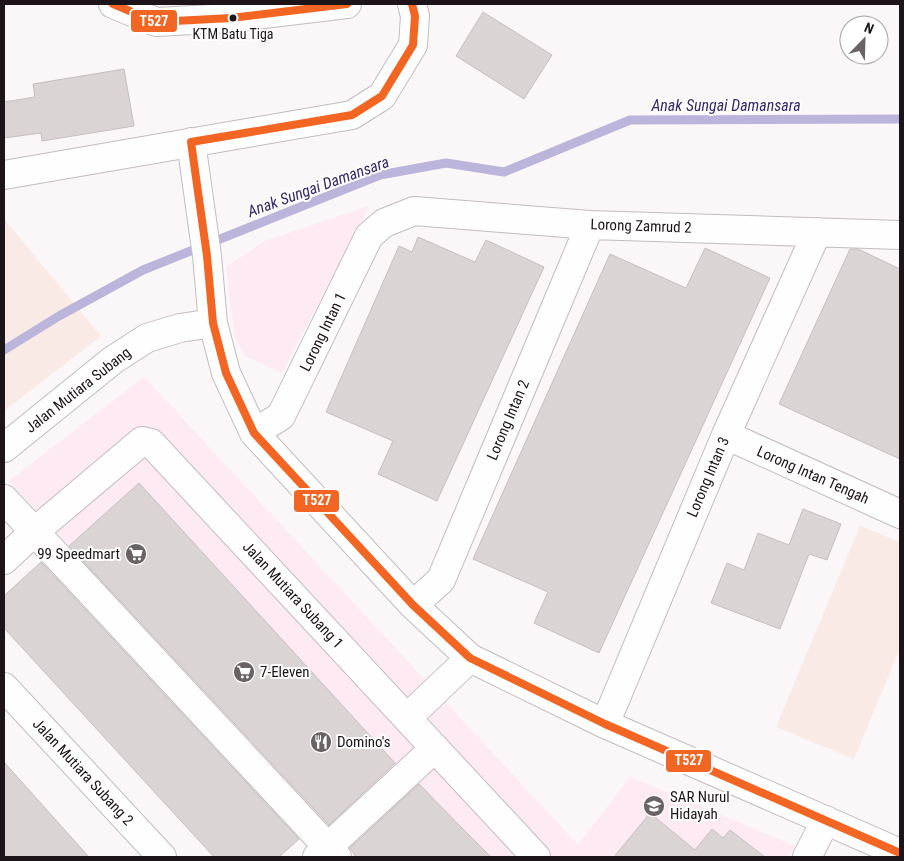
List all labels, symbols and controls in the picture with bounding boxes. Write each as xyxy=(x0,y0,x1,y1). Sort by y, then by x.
line badge: T527 xyxy=(130,9,178,33)
text: T527 xyxy=(140,13,168,29)
marker: KTM Batu Tiga xyxy=(228,13,238,23)
north arrow xyxy=(839,15,889,65)
text: N xyxy=(862,19,876,37)
place label: KTM Batu Tiga xyxy=(192,26,274,42)
water label: Anak Sungai Damansara xyxy=(650,96,801,115)
water label: Anak Sungai Damansara xyxy=(244,152,392,221)
street label: Lorong Zamrud 2 xyxy=(590,215,692,237)
street label: Lorong Intan 1 xyxy=(296,290,350,374)
street label: Jalan Mutiara Subang xyxy=(22,343,134,437)
street label: Lorong Intan 2 xyxy=(483,377,533,463)
street label: Lorong Intan 3 xyxy=(683,434,733,520)
street label: Lorong Intan Tengah xyxy=(754,442,872,508)
line badge: T527 xyxy=(293,489,340,513)
text: T527 xyxy=(303,492,331,508)
street label: Jalan Mutiara Subang 1 xyxy=(239,538,347,652)
supermarket icon: 99 Speedmart xyxy=(124,542,148,566)
place label: 99 Speedmart xyxy=(37,545,120,563)
supermarket icon: 7-Eleven xyxy=(232,660,256,684)
place label: 7-Eleven xyxy=(260,663,310,681)
street label: Jalan Mutiara Subang 2 xyxy=(29,715,137,829)
restaurant icon: Domino's xyxy=(309,730,333,754)
place label: Domino's xyxy=(337,733,391,751)
line badge: T527 xyxy=(665,749,712,773)
text: T527 xyxy=(675,752,703,768)
place label: SAR Nurul Hidayah xyxy=(670,788,730,823)
school or university icon: SAR Nurul Hidayah xyxy=(642,794,666,818)

